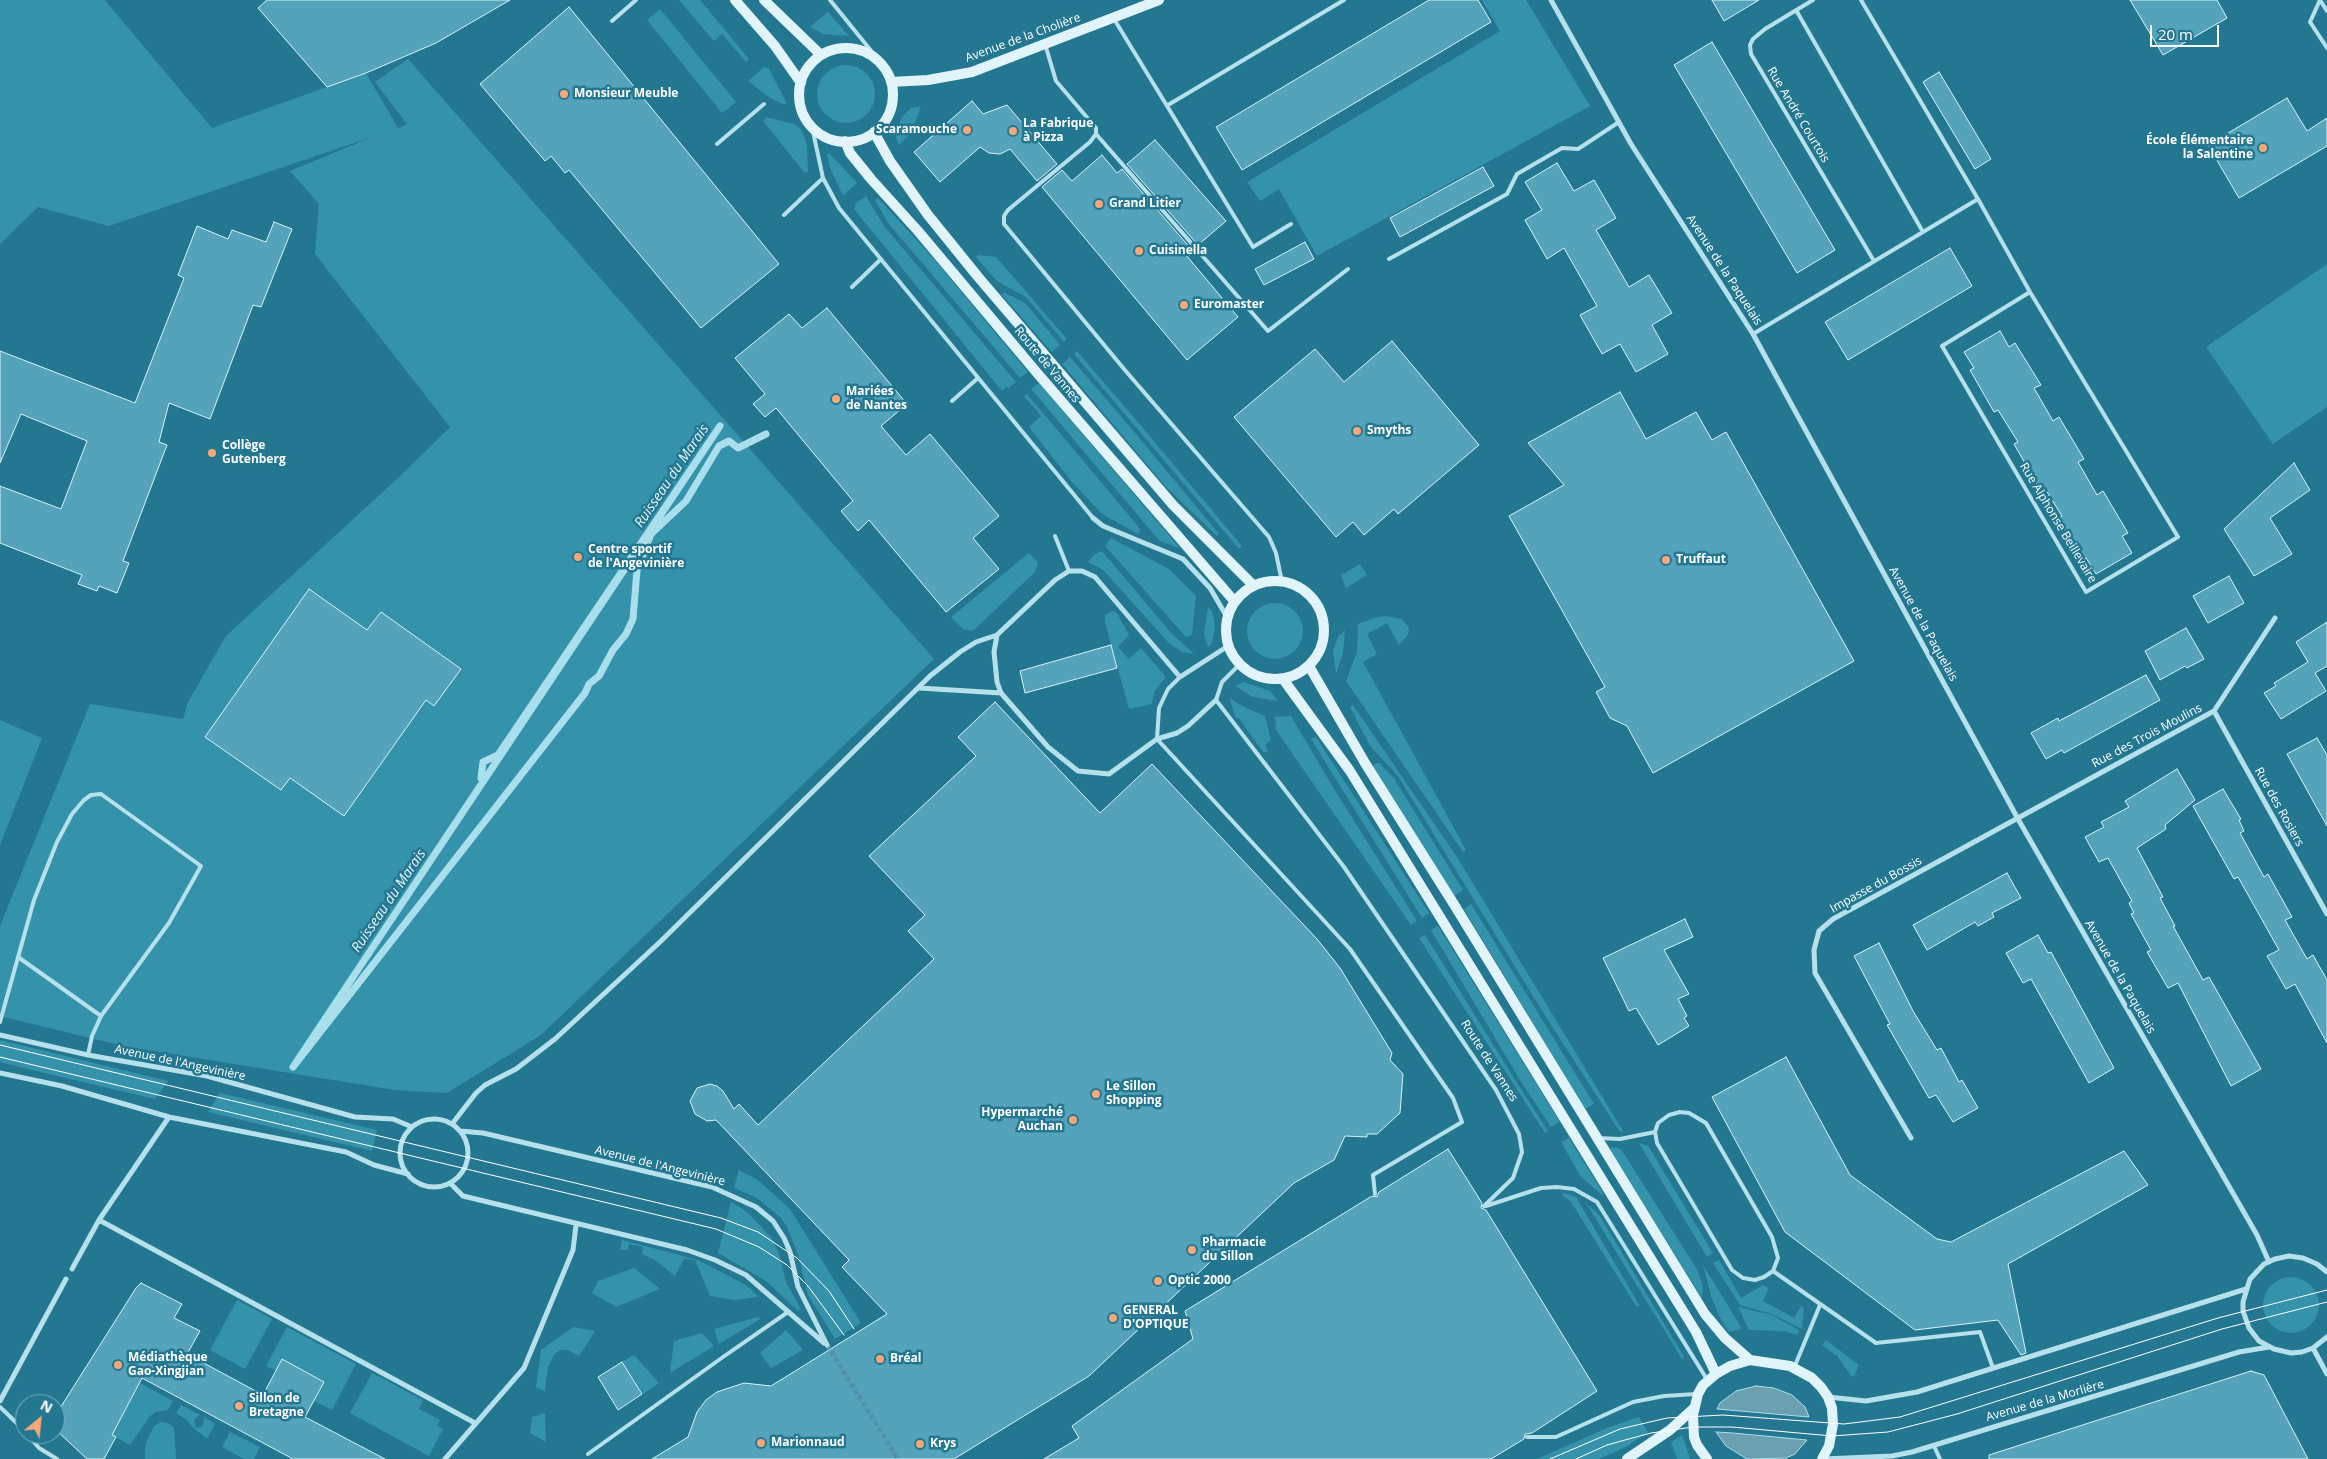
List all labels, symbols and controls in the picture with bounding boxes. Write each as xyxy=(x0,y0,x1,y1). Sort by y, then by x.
street label: Avenue de la Cholière xyxy=(963,10,1083,66)
scale bar xyxy=(2152,15,2221,47)
text: 20 m xyxy=(2158,24,2193,44)
street label: Rue André Courtois xyxy=(1764,65,1832,165)
place label: Monsieur Meuble xyxy=(574,87,678,101)
marker: Monsieur Meuble xyxy=(558,88,570,100)
place label: La Fabrique à Pizza xyxy=(1023,117,1093,145)
place label: Scaramouche xyxy=(876,123,957,137)
marker: Scaramouche xyxy=(961,124,973,136)
marker: La Fabrique à Pizza xyxy=(1007,125,1019,137)
place label: École Élémentaire la Salentine xyxy=(2146,134,2253,162)
marker: École Élémentaire la Salentine xyxy=(2257,142,2269,154)
place label: Grand Litier xyxy=(1109,197,1181,211)
marker: Grand Litier xyxy=(1093,198,1105,210)
street label: Avenue de la Paquelais xyxy=(1683,212,1765,328)
place label: Cuisinella xyxy=(1149,244,1207,258)
marker: Cuisinella xyxy=(1133,245,1145,257)
place label: Euromaster xyxy=(1194,298,1264,312)
marker: Euromaster xyxy=(1178,299,1190,311)
street label: Route de Vannes xyxy=(1011,324,1083,406)
place label: Mariées de Nantes xyxy=(846,385,907,413)
marker: Mariées de Nantes xyxy=(830,393,842,405)
water label: Ruisseau du Marais xyxy=(631,421,713,531)
place label: Smyths xyxy=(1367,424,1411,438)
marker: Smyths xyxy=(1351,425,1363,437)
place label: Collège Gutenberg xyxy=(222,439,286,467)
marker: Collège Gutenberg xyxy=(206,447,218,459)
street label: Rue Alphonse Beillevaire xyxy=(2016,460,2100,586)
place label: Centre sportif de l'Angevinière xyxy=(588,543,684,571)
marker: Centre sportif de l'Angevinière xyxy=(572,551,584,563)
place label: Truffaut xyxy=(1676,553,1726,567)
marker: Truffaut xyxy=(1660,554,1672,566)
street label: Avenue de la Paquelais xyxy=(1886,564,1960,684)
street label: Rue des Trois Moulins xyxy=(2089,701,2205,771)
street label: Rue des Rosiers xyxy=(2251,765,2307,849)
water label: Ruisseau du Marais xyxy=(348,846,430,956)
street label: Impasse du Bossis xyxy=(1828,854,1924,916)
street label: Avenue de la Paquelais xyxy=(2082,918,2158,1036)
street label: Route de Vannes xyxy=(1457,1018,1521,1104)
street label: Avenue de l'Angevinière xyxy=(113,1042,247,1084)
place label: Le Sillon Shopping xyxy=(1106,1080,1161,1108)
marker: Le Sillon Shopping xyxy=(1090,1088,1102,1100)
place label: Hypermarché Auchan xyxy=(981,1106,1063,1134)
marker: Hypermarché Auchan xyxy=(1067,1114,1079,1126)
street label: Avenue de l'Angevinière xyxy=(593,1143,727,1189)
place label: Pharmacie du Sillon xyxy=(1202,1236,1266,1264)
marker: Pharmacie du Sillon xyxy=(1186,1244,1198,1256)
place label: Optic 2000 xyxy=(1168,1274,1231,1288)
marker: Optic 2000 xyxy=(1152,1275,1164,1287)
place label: GENERAL D'OPTIQUE xyxy=(1123,1304,1188,1332)
marker: GENERAL D'OPTIQUE xyxy=(1107,1312,1119,1324)
place label: Médiathèque Gao-Xingjian xyxy=(128,1351,208,1379)
place label: Bréal xyxy=(890,1352,922,1366)
marker: Bréal xyxy=(874,1353,886,1365)
marker: Médiathèque Gao-Xingjian xyxy=(112,1359,124,1371)
street label: Avenue de la Morlière xyxy=(1984,1377,2106,1425)
place label: Sillon de Bretagne xyxy=(249,1392,304,1420)
north arrow xyxy=(15,1394,65,1444)
text: N xyxy=(37,1395,56,1417)
marker: Sillon de Bretagne xyxy=(233,1400,245,1412)
place label: Marionnaud xyxy=(771,1436,845,1450)
marker: Marionnaud xyxy=(755,1437,767,1449)
place label: Krys xyxy=(930,1437,956,1451)
marker: Krys xyxy=(914,1438,926,1450)

